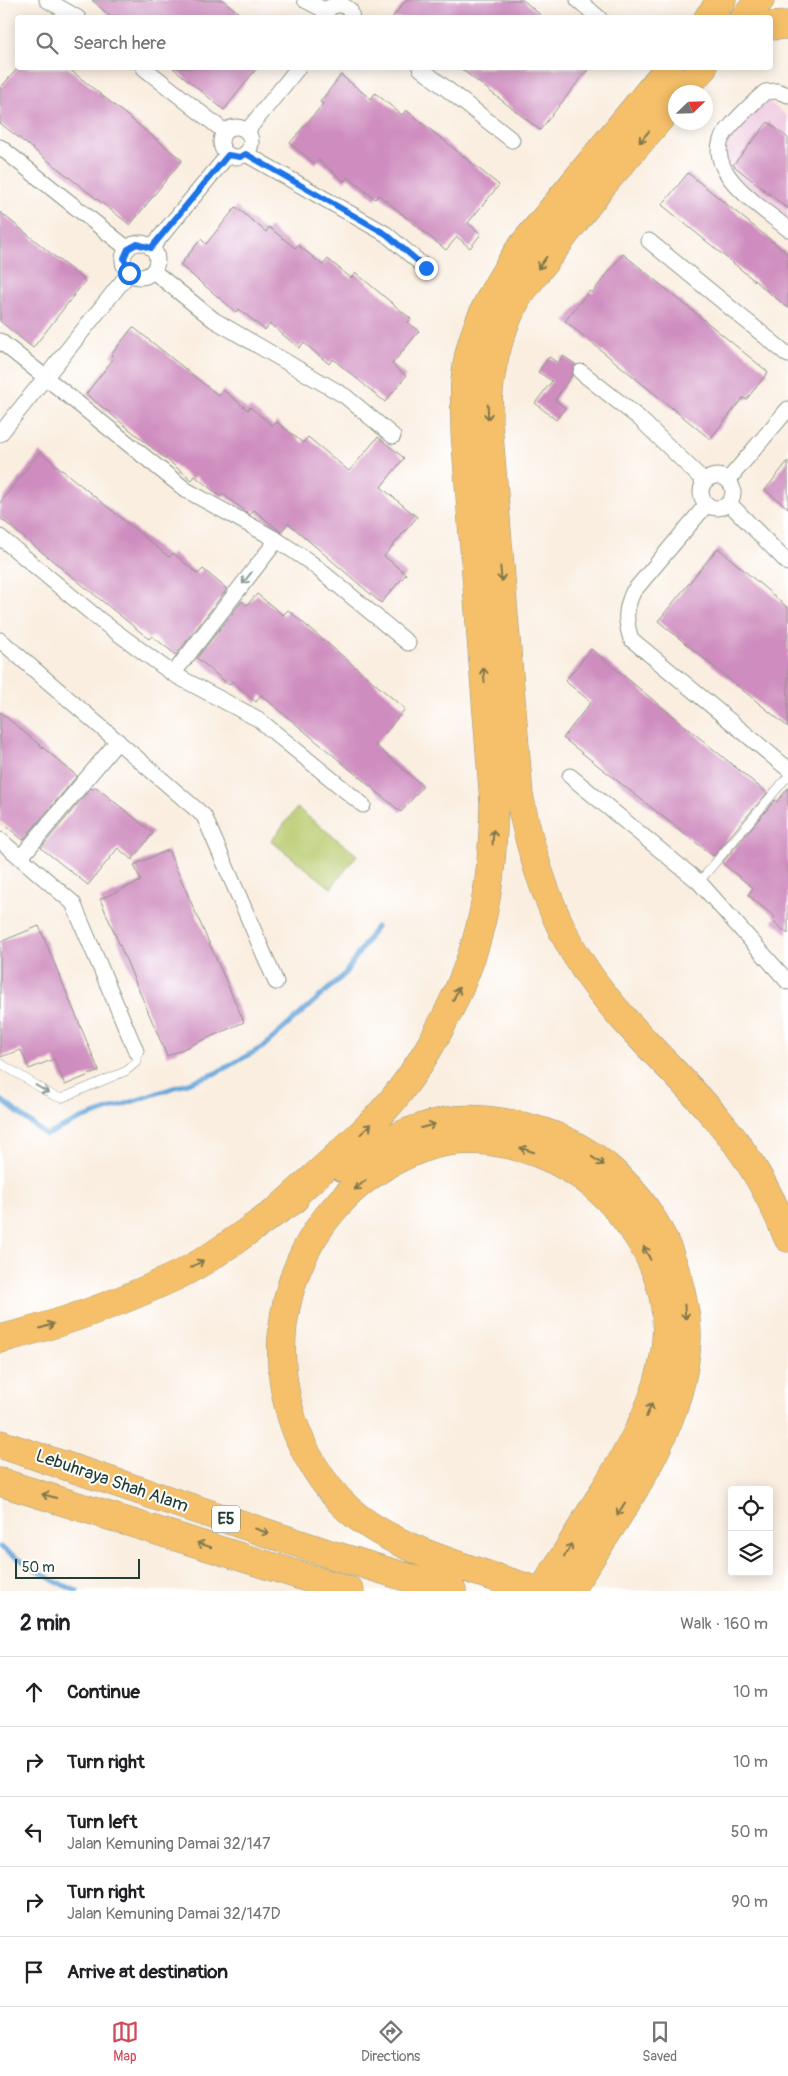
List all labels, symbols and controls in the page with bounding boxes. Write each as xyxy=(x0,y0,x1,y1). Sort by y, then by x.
search box xyxy=(15,15,773,70)
icon: search xyxy=(33,29,61,57)
text: Search here xyxy=(73,31,166,55)
north arrow xyxy=(668,85,713,130)
one-way arrow xyxy=(638,130,650,143)
one-way arrow xyxy=(537,256,548,269)
route end xyxy=(415,257,438,280)
route start xyxy=(118,262,141,285)
one-way arrow xyxy=(483,404,492,420)
one-way arrow xyxy=(496,566,506,582)
one-way arrow xyxy=(241,572,252,585)
one-way arrow xyxy=(480,667,489,683)
one-way arrow xyxy=(488,829,497,845)
one-way arrow xyxy=(451,987,461,1002)
one-way arrow xyxy=(34,1084,48,1094)
one-way arrow xyxy=(419,1121,435,1130)
one-way arrow xyxy=(360,1123,373,1135)
one-way arrow xyxy=(520,1145,536,1154)
one-way arrow xyxy=(591,1156,605,1166)
one-way arrow xyxy=(353,1180,366,1191)
one-way arrow xyxy=(642,1245,652,1260)
one-way arrow xyxy=(189,1259,203,1269)
one-way arrow xyxy=(680,1304,690,1320)
one-way arrow xyxy=(39,1321,54,1330)
one-way arrow xyxy=(645,1403,655,1418)
street label: Lebuhraya Shah Alam xyxy=(33,1444,191,1518)
map controls xyxy=(728,1486,773,1576)
button: locate xyxy=(728,1486,773,1531)
one-way arrow xyxy=(41,1491,57,1501)
one-way arrow xyxy=(615,1502,625,1516)
road number: E5 xyxy=(212,1506,240,1532)
one-way arrow xyxy=(254,1527,270,1536)
button: layers xyxy=(728,1531,773,1576)
one-way arrow xyxy=(196,1539,212,1549)
one-way arrow xyxy=(563,1543,573,1557)
scale bar xyxy=(15,1556,140,1579)
text: 50 m xyxy=(22,1559,55,1576)
text: 2 min xyxy=(20,1610,70,1637)
text: Walk · 160 m xyxy=(680,1614,768,1634)
icon: ahead xyxy=(20,1678,48,1706)
text: Continue xyxy=(67,1680,140,1704)
text: 10 m xyxy=(733,1682,768,1702)
icon: right xyxy=(20,1748,48,1776)
text: Turn right xyxy=(67,1750,145,1774)
text: 10 m xyxy=(733,1752,768,1772)
text: Turn left xyxy=(67,1810,137,1834)
icon: left xyxy=(20,1818,48,1846)
text: 50 m xyxy=(731,1822,768,1842)
text: Jalan Kemuning Damai 32/147 xyxy=(67,1834,270,1854)
text: Turn right xyxy=(67,1880,145,1904)
icon: right xyxy=(20,1888,48,1916)
text: 90 m xyxy=(731,1892,768,1912)
text: Jalan Kemuning Damai 32/147D xyxy=(67,1904,280,1924)
icon: arrive xyxy=(20,1958,48,1986)
text: Arrive at destination xyxy=(67,1960,228,1984)
tab: Map xyxy=(111,2018,139,2065)
tab: Directions xyxy=(361,2018,420,2065)
tab: Saved xyxy=(642,2018,677,2065)

